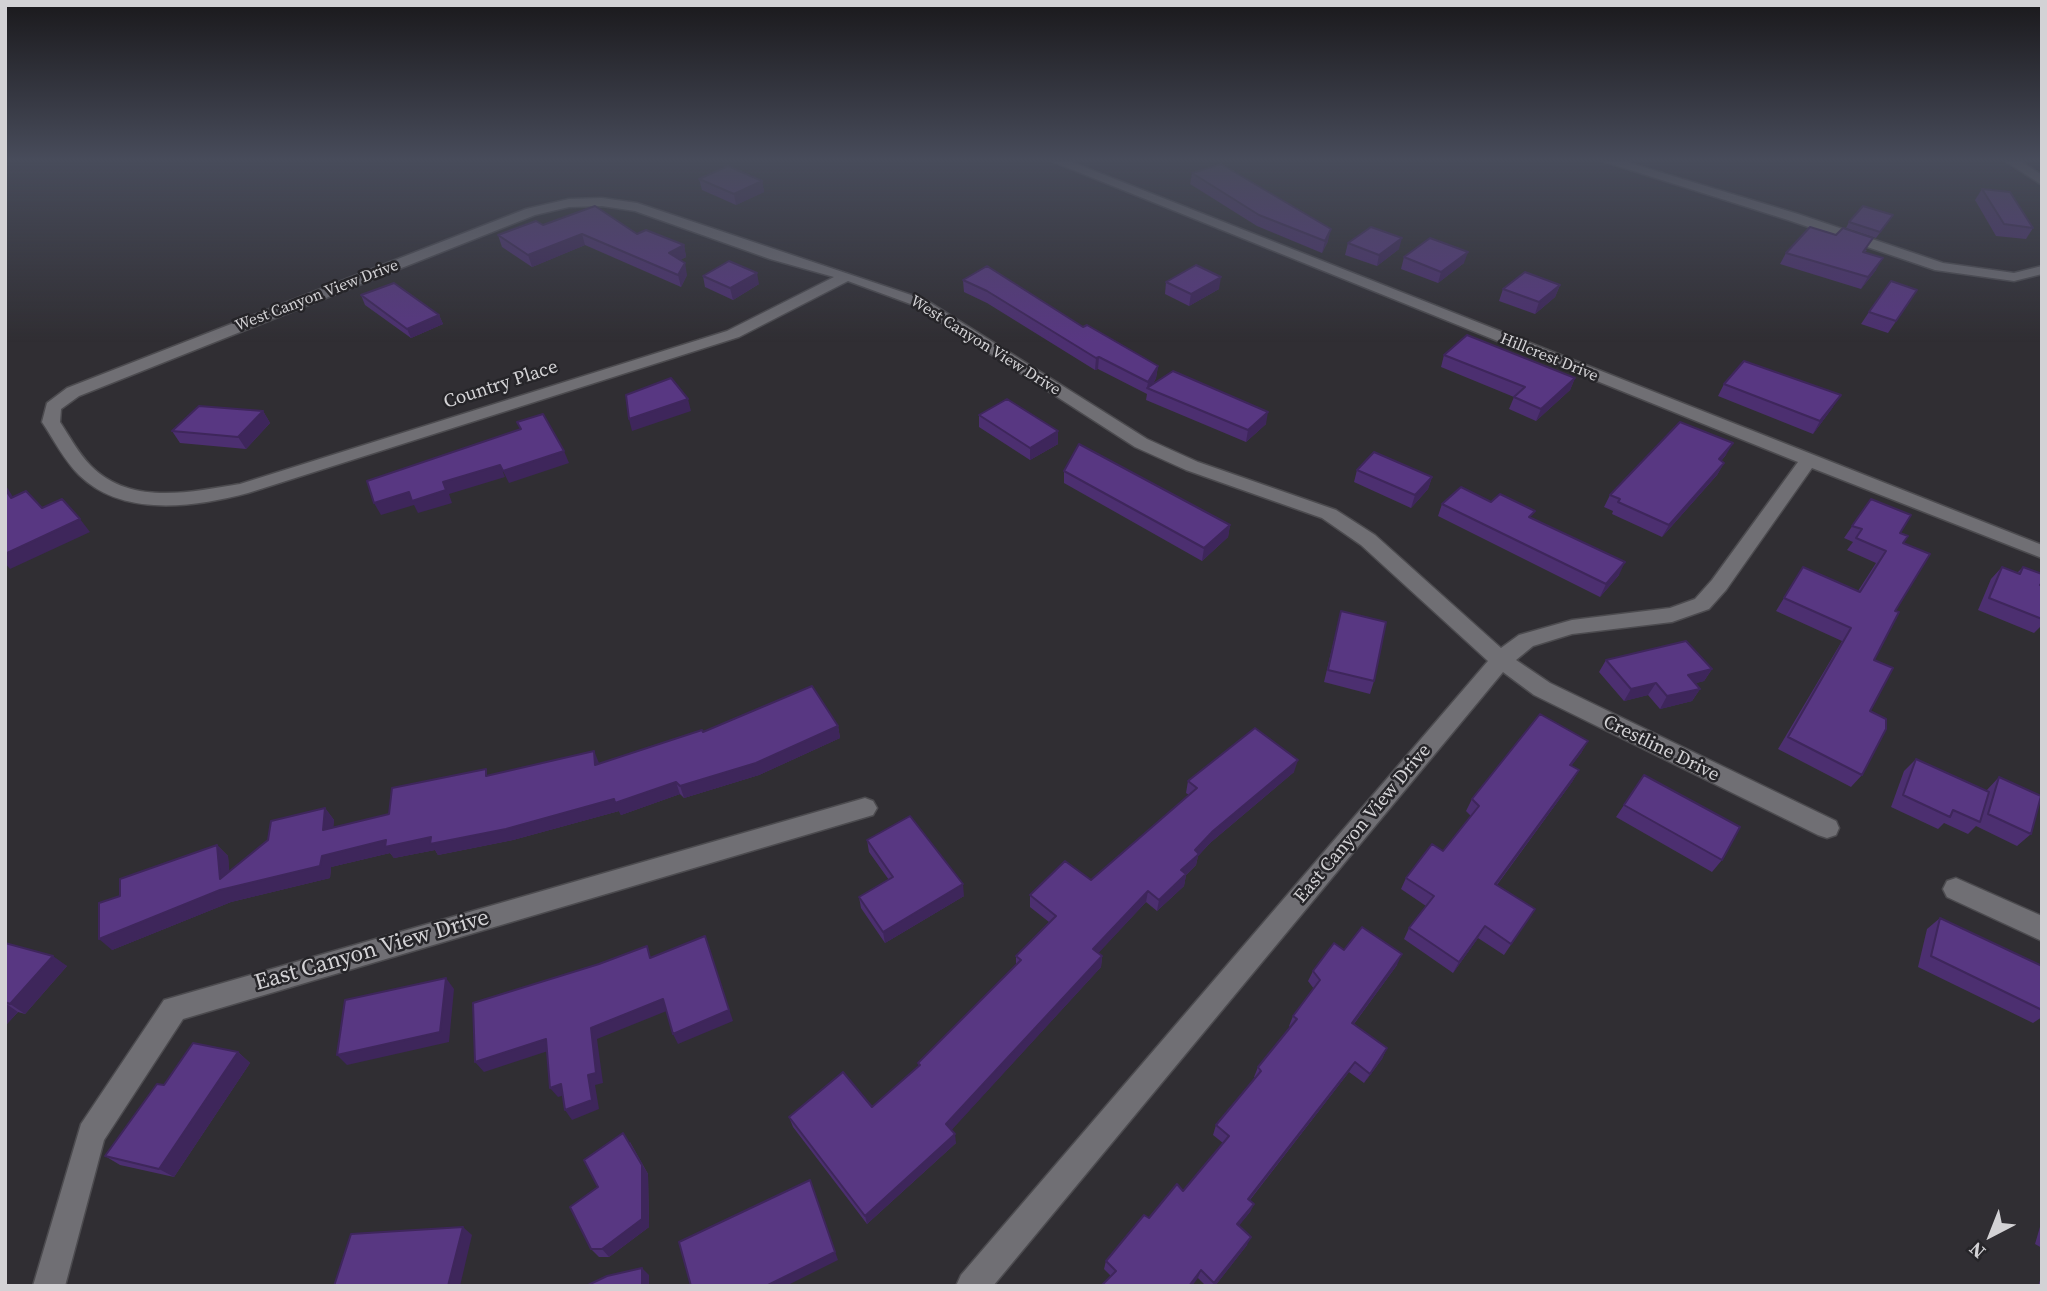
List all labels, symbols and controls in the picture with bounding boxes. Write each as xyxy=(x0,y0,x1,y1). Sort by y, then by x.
street label: West Canyon View Drive xyxy=(233,256,401,336)
street label: West Canyon View Drive xyxy=(906,292,1064,400)
street label: Hillcrest Drive xyxy=(1497,330,1601,386)
street label: Country Place xyxy=(441,356,561,414)
street label: Crestline Drive xyxy=(1599,711,1723,787)
street label: East Canyon View Drive xyxy=(1290,740,1436,908)
street label: East Canyon View Drive xyxy=(252,904,492,998)
north arrow xyxy=(1956,1200,2026,1270)
text: N xyxy=(1963,1236,1991,1265)

